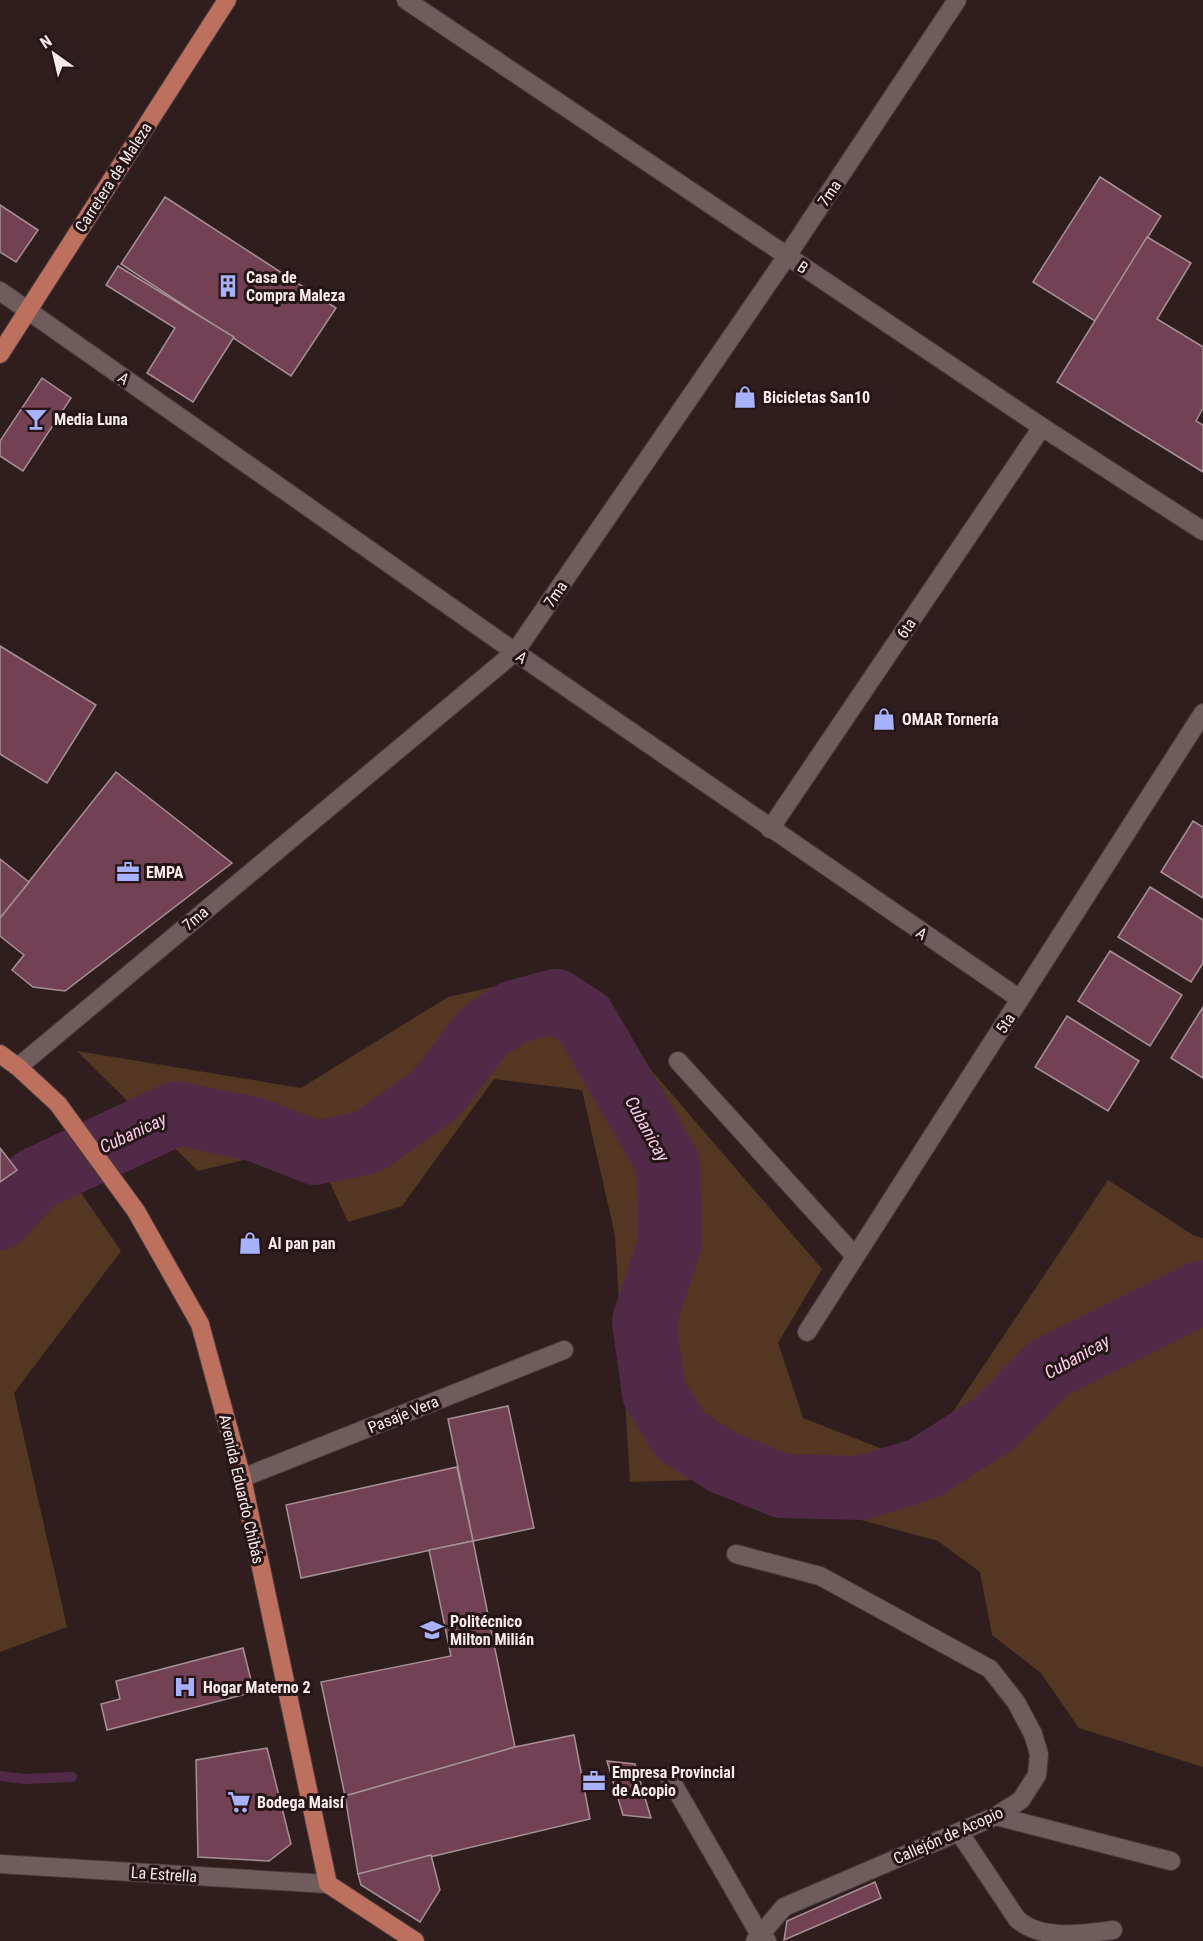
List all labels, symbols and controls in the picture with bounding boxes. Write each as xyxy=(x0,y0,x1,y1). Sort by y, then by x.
north arrow xyxy=(24,24,84,84)
text: N xyxy=(37,31,55,53)
street label: Carretera de Maleza xyxy=(71,119,156,236)
street label: 7ma xyxy=(814,177,845,210)
street label: B xyxy=(794,257,812,278)
place label: Casa de Compra Maleza xyxy=(246,268,346,305)
building icon: Casa de Compra Maleza xyxy=(215,273,241,299)
street label: A xyxy=(114,368,133,389)
shop icon: Bicicletas San10 xyxy=(732,384,758,410)
place label: Bicicletas San10 xyxy=(763,388,870,407)
bar icon: Media Luna xyxy=(23,406,49,432)
place label: Media Luna xyxy=(54,410,128,429)
street label: 7ma xyxy=(540,578,571,611)
street label: 6ta xyxy=(893,615,920,642)
street label: A xyxy=(512,647,531,668)
shop icon: OMAR Tornería xyxy=(871,706,897,732)
place label: OMAR Tornería xyxy=(902,710,999,729)
office icon: EMPA xyxy=(115,859,141,885)
place label: EMPA xyxy=(146,863,184,882)
street label: 7ma xyxy=(179,902,212,935)
street label: A xyxy=(913,923,931,944)
street label: 5ta xyxy=(992,1010,1019,1037)
water label: Cubanicay xyxy=(621,1092,674,1166)
water label: Cubanicay xyxy=(96,1108,170,1157)
shop icon: Al pan pan xyxy=(237,1230,263,1256)
place label: Al pan pan xyxy=(268,1234,336,1253)
water label: Cubanicay xyxy=(1040,1330,1114,1383)
street label: Pasaje Vera xyxy=(365,1392,441,1437)
street label: Avenida Eduardo Chibás xyxy=(215,1413,268,1566)
place label: Politécnico Milton Milián xyxy=(450,1612,534,1649)
school or university icon: Politécnico Milton Milián xyxy=(419,1617,445,1643)
hospital icon: Hogar Materno 2 xyxy=(172,1674,198,1700)
place label: Hogar Materno 2 xyxy=(203,1678,311,1697)
place label: Empresa Provincial de Acopio xyxy=(612,1763,735,1800)
office icon: Empresa Provincial de Acopio xyxy=(581,1768,607,1794)
supermarket icon: Bodega Maisí xyxy=(226,1789,252,1815)
place label: Bodega Maisí xyxy=(257,1793,346,1812)
street label: Callejón de Acopio xyxy=(890,1803,1006,1868)
street label: La Estrella xyxy=(130,1863,198,1886)

